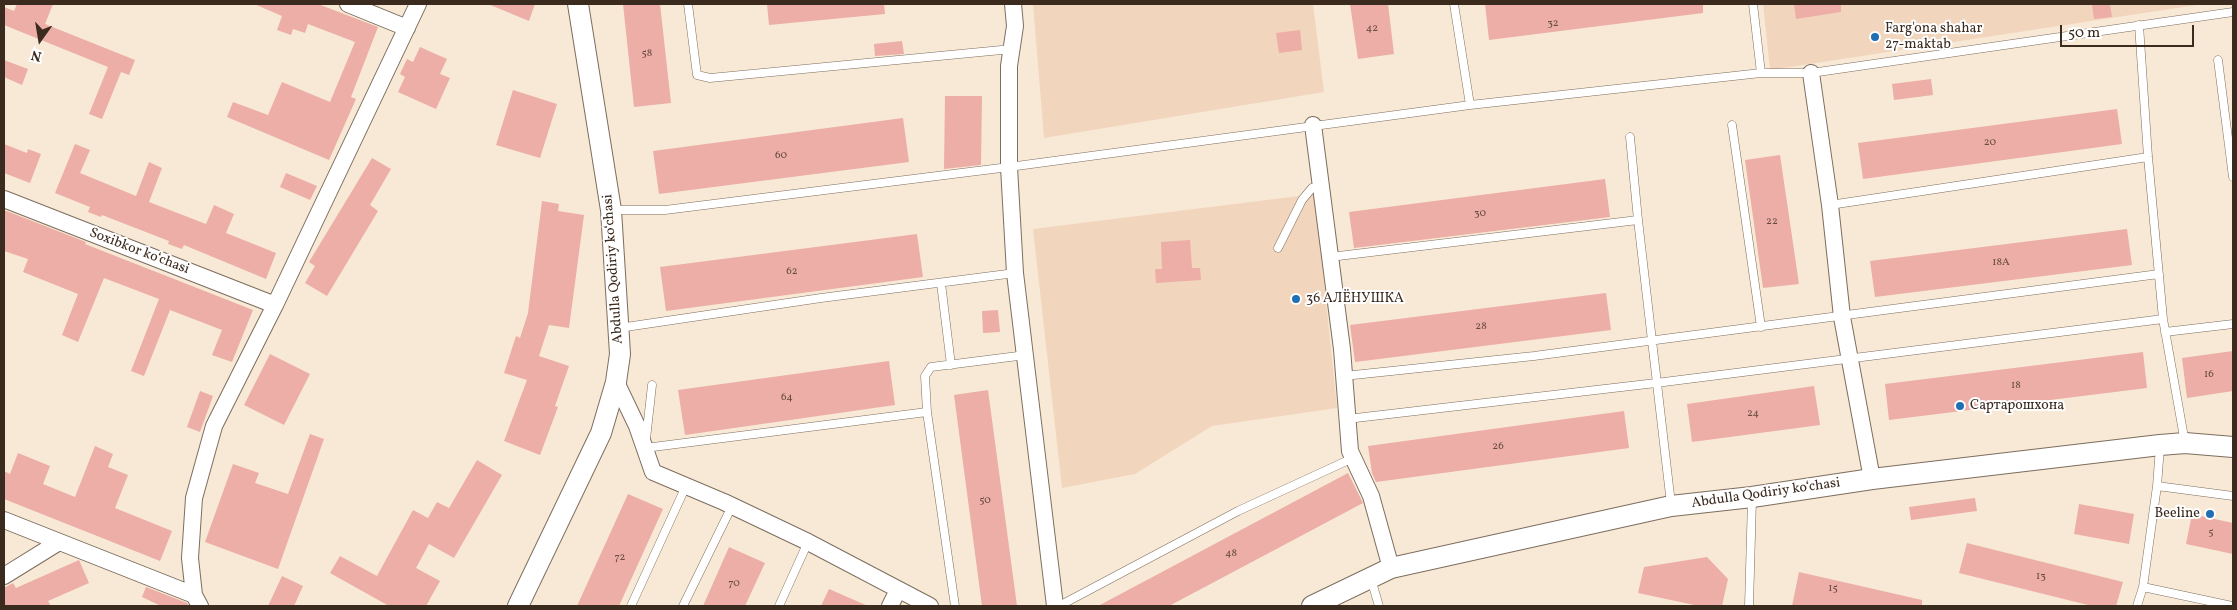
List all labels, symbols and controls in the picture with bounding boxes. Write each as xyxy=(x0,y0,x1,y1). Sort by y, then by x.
north arrow xyxy=(15,15,65,65)
scale bar xyxy=(2062,15,2196,47)
house number: 32 xyxy=(1547,17,1559,31)
place label: Farg'ona shahar 27-maktab xyxy=(1885,21,1982,54)
house number: 42 xyxy=(1366,22,1378,36)
text: 50 m xyxy=(2068,23,2100,44)
marker: Farg'ona shahar 27-maktab xyxy=(1869,31,1881,43)
text: N xyxy=(29,45,44,66)
house number: 58 xyxy=(642,47,652,61)
house number: 20 xyxy=(1984,136,1996,150)
house number: 60 xyxy=(775,149,787,163)
street label: Abdulla Qodiriy koʻchasi xyxy=(600,194,628,344)
house number: 30 xyxy=(1474,207,1486,221)
house number: 22 xyxy=(1766,215,1778,229)
street label: Soxibkor koʻchasi xyxy=(87,225,191,279)
house number: 18А xyxy=(1992,256,2010,270)
house number: 62 xyxy=(786,265,798,279)
place label: 36 АЛЁНУШКА xyxy=(1306,291,1404,307)
marker: 36 АЛЁНУШКА xyxy=(1290,293,1302,305)
house number: 28 xyxy=(1475,320,1487,334)
house number: 16 xyxy=(2204,368,2214,382)
house number: 18 xyxy=(2011,379,2021,393)
house number: 64 xyxy=(781,391,793,405)
place label: Сартарошхона xyxy=(1970,398,2064,414)
marker: Сартарошхона xyxy=(1954,400,1966,412)
house number: 24 xyxy=(1747,407,1759,421)
house number: 26 xyxy=(1492,440,1504,454)
street label: Abdulla Qodiriy koʻchasi xyxy=(1691,475,1841,513)
house number: 50 xyxy=(979,494,991,508)
place label: Beeline xyxy=(2155,506,2200,522)
marker: Beeline xyxy=(2204,508,2216,520)
house number: 5 xyxy=(2208,526,2214,540)
house number: 48 xyxy=(1225,547,1237,561)
house number: 72 xyxy=(614,551,626,565)
house number: 13 xyxy=(2036,570,2046,584)
house number: 70 xyxy=(728,577,740,591)
house number: 15 xyxy=(1828,582,1838,596)

